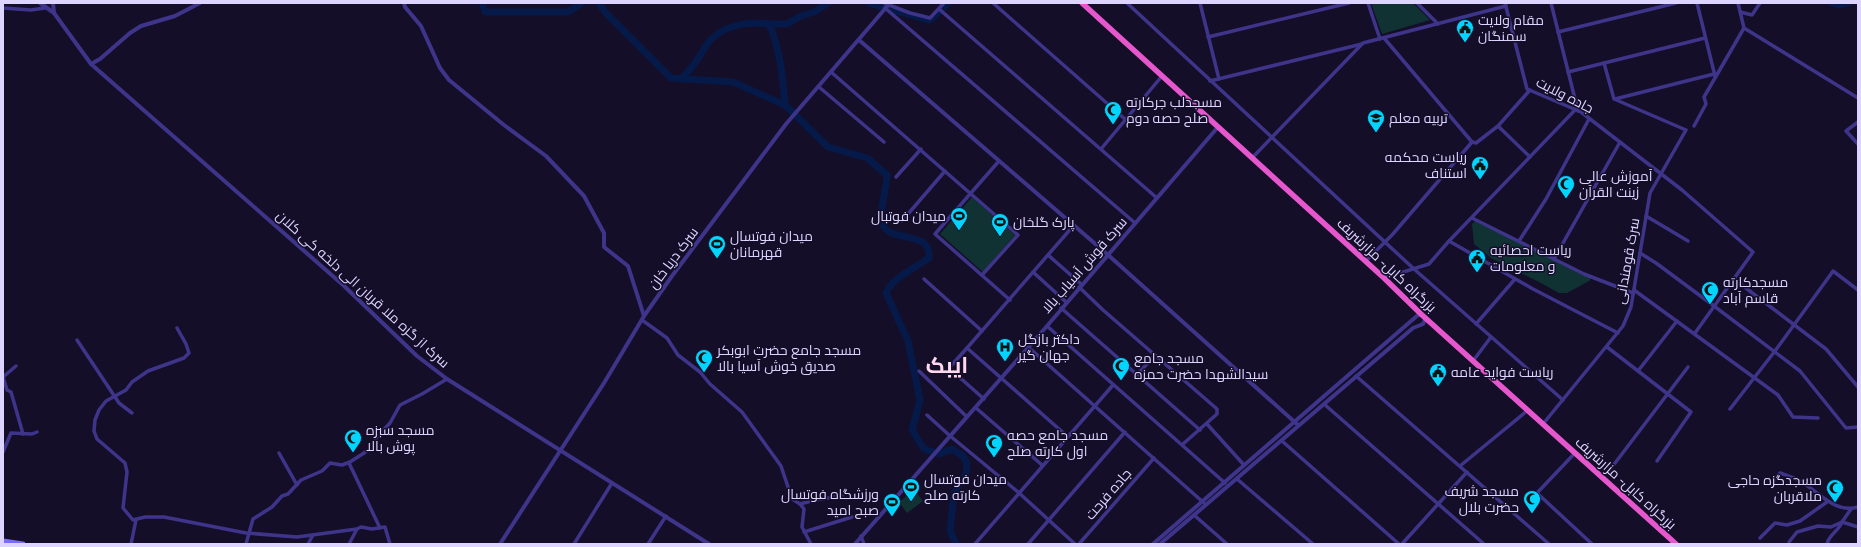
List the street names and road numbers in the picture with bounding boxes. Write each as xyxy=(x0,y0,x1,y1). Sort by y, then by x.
street label: جاده ولایت xyxy=(1534,74,1596,116)
street label: سرک از گزه ملا قربان الی دلخه کی کلان xyxy=(273,207,453,371)
street label: سرک قوش آسیاب بالا xyxy=(1038,214,1130,316)
street label: بزرگراه کابل - مزارشریف xyxy=(1334,215,1440,315)
street label: سرک قومندانی xyxy=(1612,217,1642,305)
street label: سرک دریا خان xyxy=(645,224,701,292)
street label: بزرگراه کابل - مزارشریف xyxy=(1572,434,1680,532)
street label: جاده فرحت xyxy=(1082,465,1134,523)

